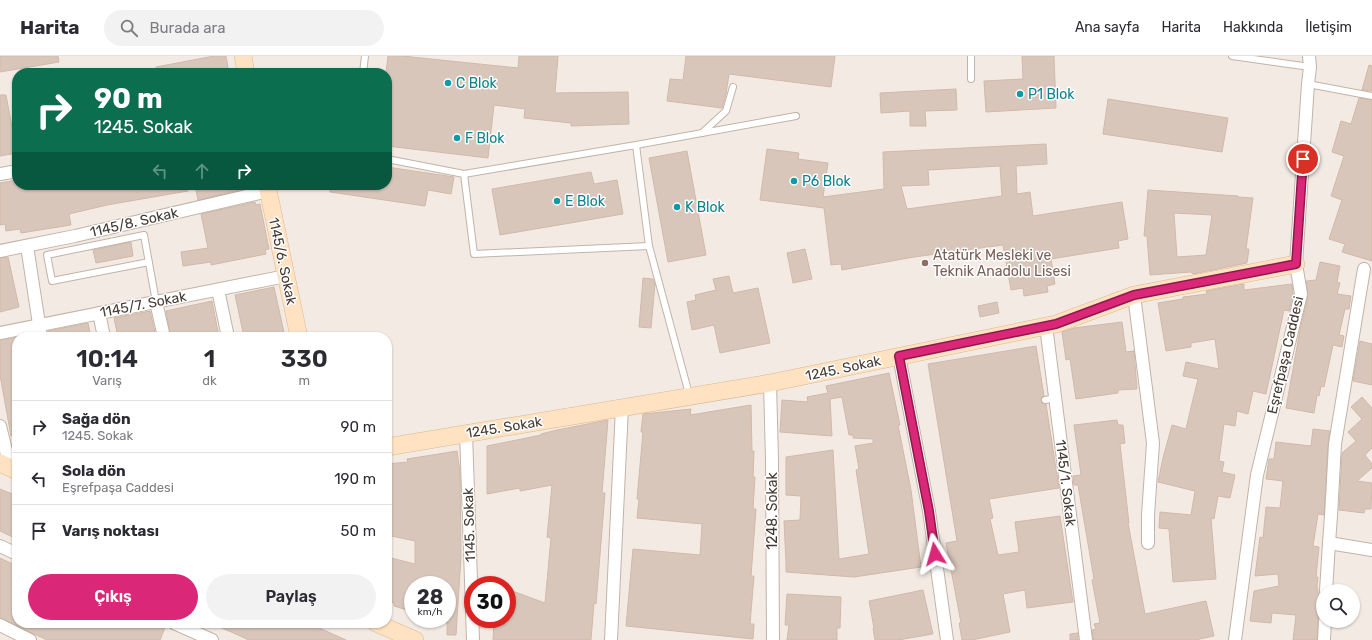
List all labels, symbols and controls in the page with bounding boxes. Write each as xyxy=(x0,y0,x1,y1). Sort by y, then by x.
search box xyxy=(104,10,384,46)
text: Harita xyxy=(20,16,80,39)
icon: search xyxy=(118,17,140,39)
text: Burada ara xyxy=(150,19,225,37)
text: Ana sayfa xyxy=(1075,19,1139,36)
text: Harita xyxy=(1161,19,1201,36)
text: Hakkında xyxy=(1223,19,1283,36)
text: İletişim xyxy=(1305,19,1352,36)
place label: C Blok xyxy=(456,75,498,92)
marker: C Blok xyxy=(443,78,453,88)
text: 90 m xyxy=(94,82,163,115)
icon: right xyxy=(28,84,80,136)
place label: P1 Blok xyxy=(1028,86,1075,103)
marker: P1 Blok xyxy=(1015,89,1025,99)
text: 1245. Sokak xyxy=(94,116,193,138)
place label: F Blok xyxy=(465,130,505,147)
marker: F Blok xyxy=(452,133,462,143)
pin xyxy=(1286,142,1320,176)
icon: arrive xyxy=(1292,148,1314,170)
icon: left xyxy=(149,160,171,182)
icon: ahead xyxy=(191,160,213,182)
icon: right xyxy=(233,160,255,182)
place label: P6 Blok xyxy=(802,173,852,190)
marker: P6 Blok xyxy=(789,176,799,186)
place label: E Blok xyxy=(565,193,606,210)
marker: E Blok xyxy=(552,196,562,206)
place label: K Blok xyxy=(685,199,725,216)
marker: K Blok xyxy=(672,202,682,212)
street label: 1145/8. Sokak xyxy=(88,204,181,241)
street label: 1145/6. Sokak xyxy=(265,216,300,307)
place label: Atatürk Mesleki ve Teknik Anadolu Lisesi xyxy=(933,247,1071,280)
marker: Atatürk Mesleki ve Teknik Anadolu Lisesi xyxy=(920,258,930,268)
street label: 1145/7. Sokak xyxy=(98,288,189,321)
street label: Eşrefpaşa Caddesi xyxy=(1264,295,1307,416)
text: 10:14 xyxy=(76,345,138,373)
text: 1 xyxy=(204,345,215,373)
text: 330 xyxy=(281,345,328,373)
street label: 1245. Sokak xyxy=(804,352,883,385)
text: Varış xyxy=(92,373,122,388)
text: dk xyxy=(202,373,217,388)
text: m xyxy=(299,373,310,388)
text: Sağa dön xyxy=(62,410,131,428)
street label: 1245. Sokak xyxy=(465,413,544,442)
icon: right xyxy=(28,416,50,438)
text: 90 m xyxy=(341,418,376,436)
text: 1245. Sokak xyxy=(62,428,133,443)
street label: 1145/1. Sokak xyxy=(1052,439,1079,528)
text: Sola dön xyxy=(62,462,126,480)
icon: left xyxy=(28,468,50,490)
text: 190 m xyxy=(334,470,376,488)
street label: 1248. Sokak xyxy=(764,472,781,550)
text: Eşrefpaşa Caddesi xyxy=(62,480,174,495)
street label: 1145. Sokak xyxy=(460,487,479,563)
icon: arrive xyxy=(28,520,50,542)
text: Varış noktası xyxy=(62,522,159,540)
text: 50 m xyxy=(341,522,376,540)
position arrow xyxy=(914,533,956,575)
button: Çıkış xyxy=(28,574,198,620)
button: Paylaş xyxy=(206,574,376,620)
speed limit sign: 30 xyxy=(464,576,516,628)
map controls xyxy=(1316,584,1360,628)
button: search xyxy=(1316,584,1360,628)
text: 28 xyxy=(417,585,443,609)
text: km/h xyxy=(418,606,442,618)

